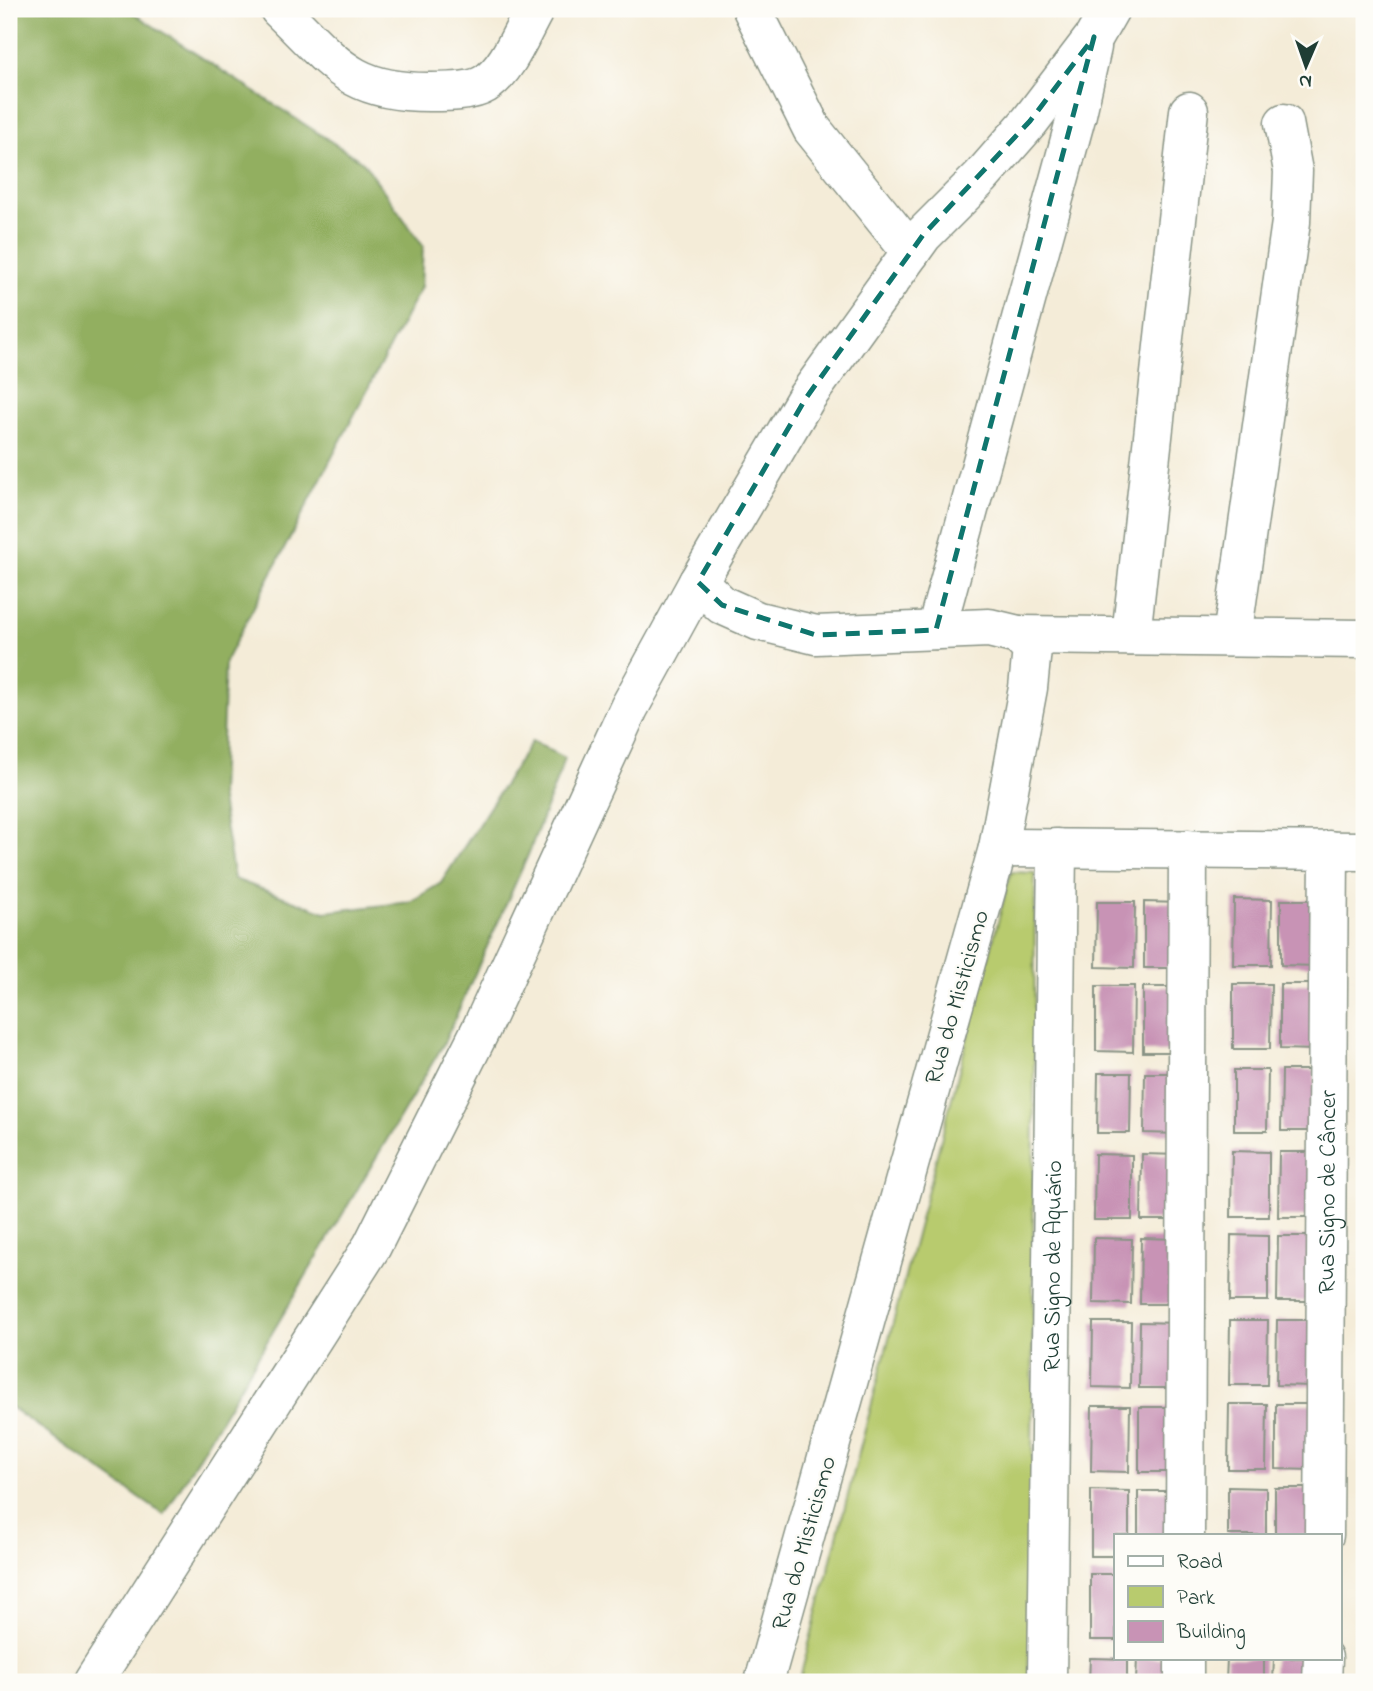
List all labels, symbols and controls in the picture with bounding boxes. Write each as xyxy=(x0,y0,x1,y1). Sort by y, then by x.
north arrow xyxy=(1272,32,1342,102)
text: N xyxy=(1298,67,1312,94)
street label: Rua do Misticismo xyxy=(917,907,1000,1089)
street label: Rua Signo de Câncer xyxy=(1311,1089,1347,1294)
street label: Rua Signo de Aquário xyxy=(1036,1160,1073,1372)
street label: Rua do Misticismo xyxy=(764,1453,847,1635)
legend xyxy=(1114,1534,1342,1660)
text: Road xyxy=(1177,1548,1223,1578)
text: Park xyxy=(1177,1584,1216,1614)
text: Building xyxy=(1176,1618,1246,1650)

